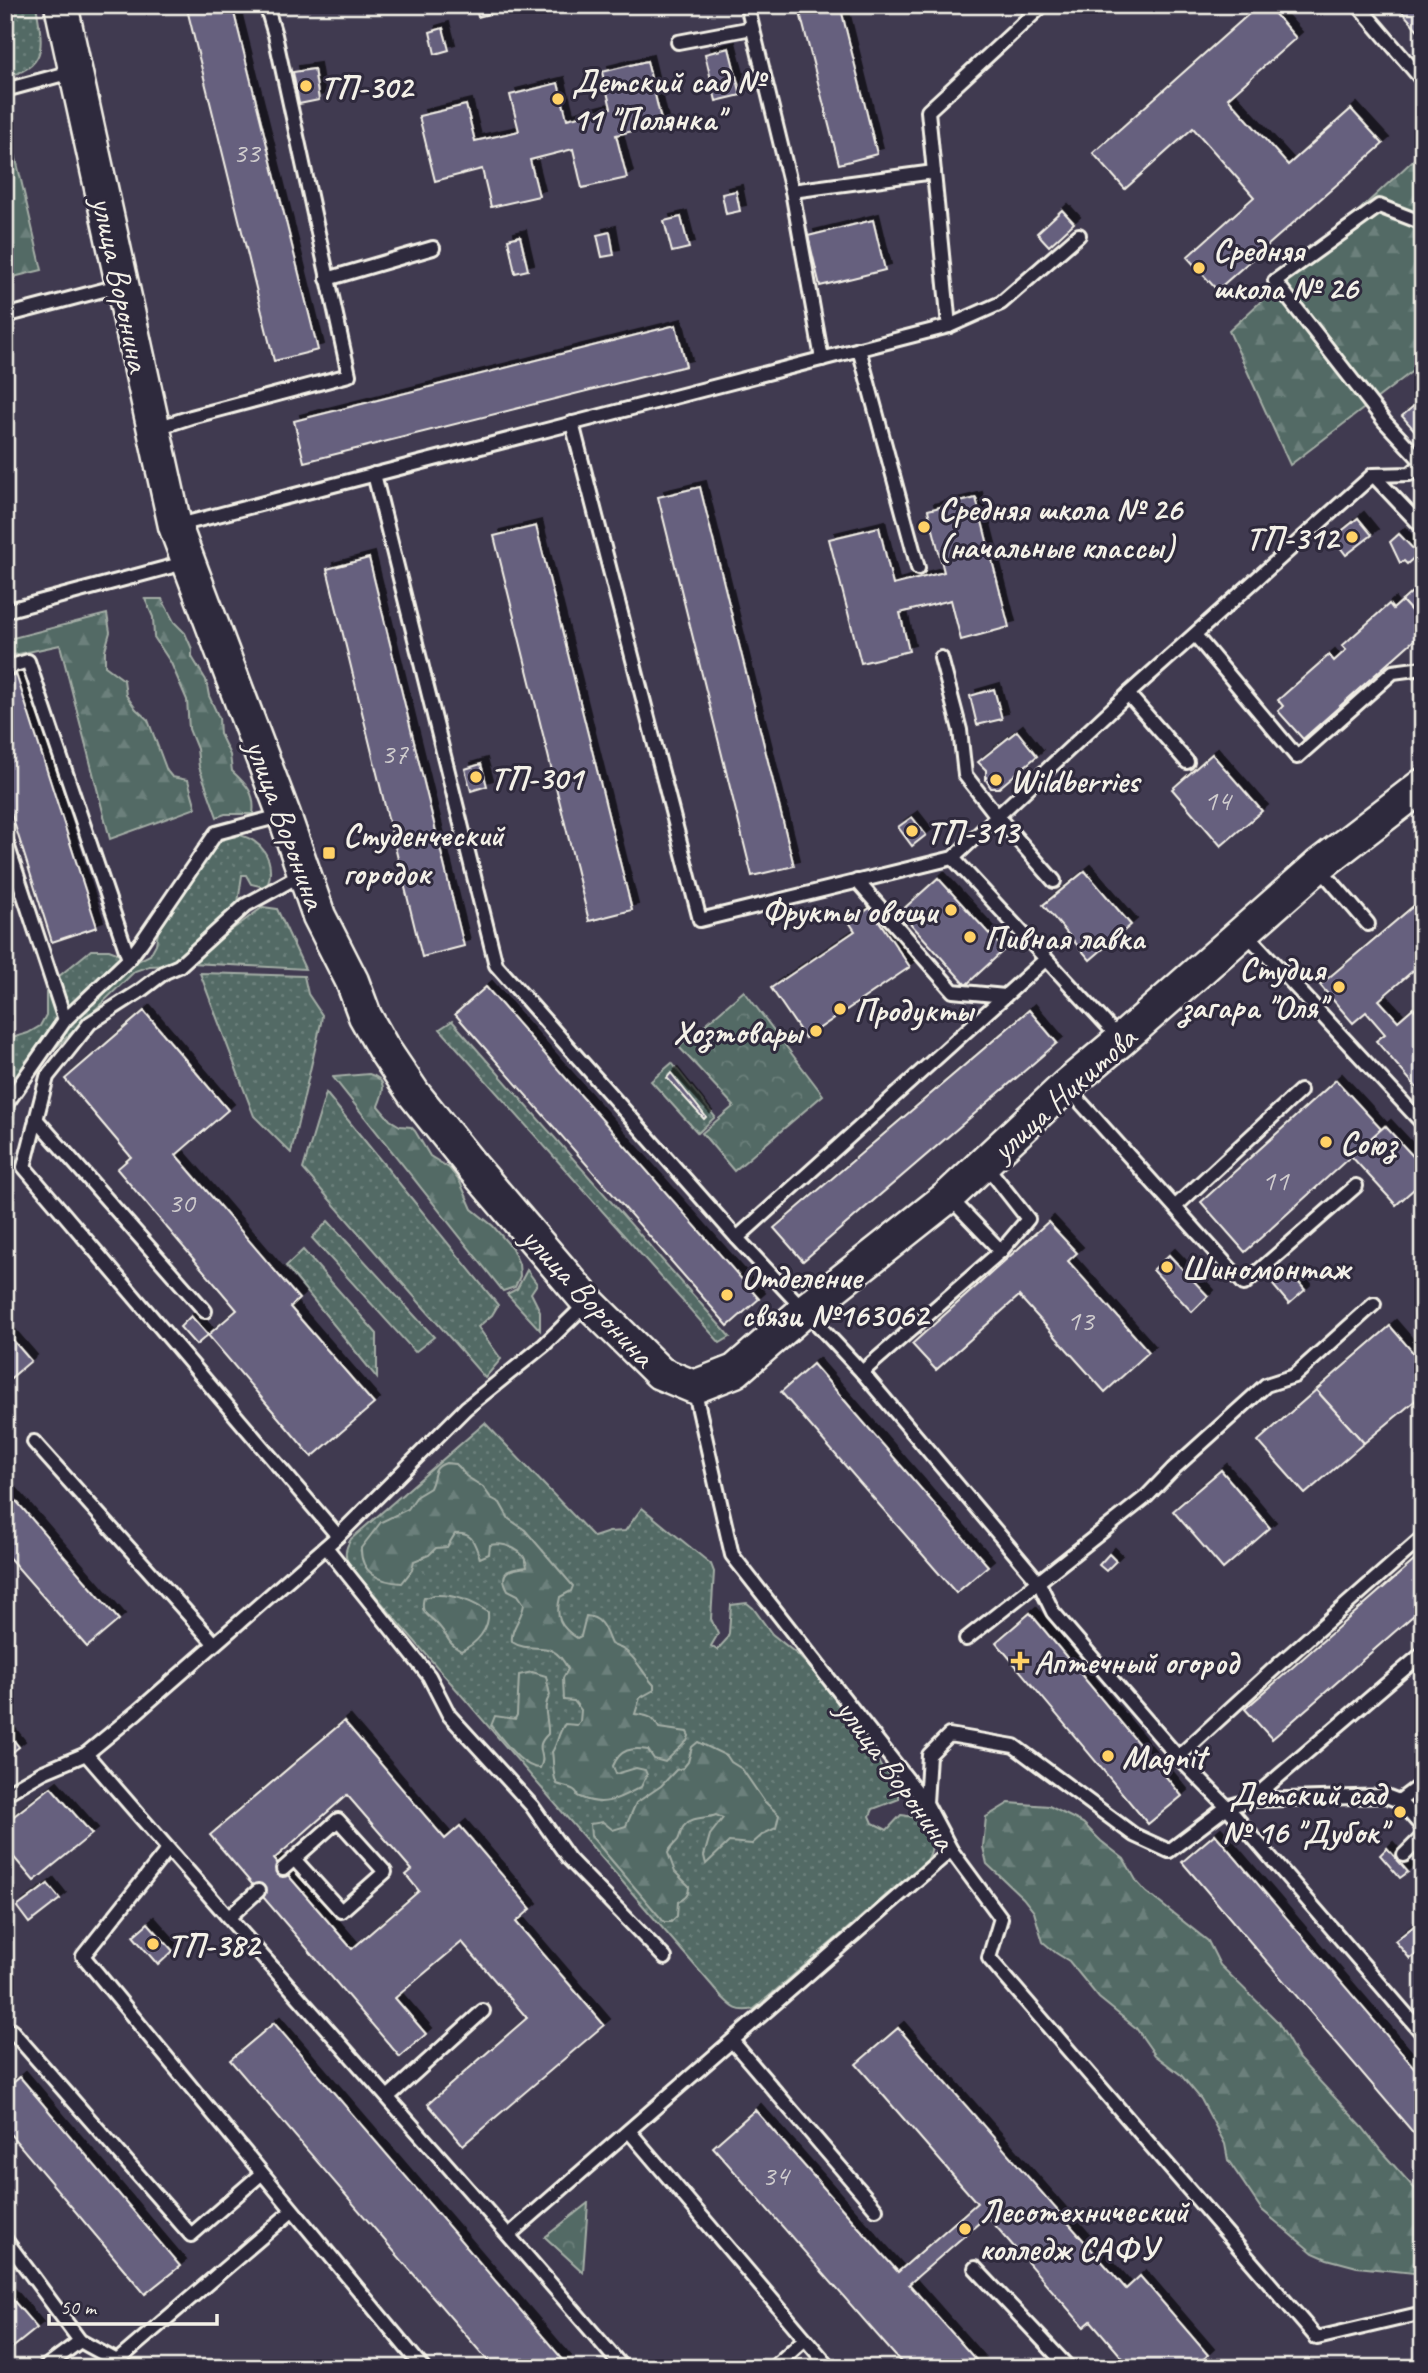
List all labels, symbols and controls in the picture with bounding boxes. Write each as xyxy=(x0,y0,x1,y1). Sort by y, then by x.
place label: Детский сад № 11 "Полянка" xyxy=(572,60,768,140)
place label: ТП-302 xyxy=(320,66,415,108)
marker: ТП-302 xyxy=(298,78,314,94)
marker: Детский сад № 11 "Полянка" xyxy=(550,91,566,107)
house number: 33 xyxy=(233,133,262,171)
street label: улица Воронина xyxy=(82,191,161,378)
place label: Средняя школа № 26 xyxy=(1213,229,1360,309)
marker: Средняя школа № 26 xyxy=(1191,260,1207,276)
place label: Средняя школа № 26 (начальные классы) xyxy=(938,488,1184,568)
place label: ТП-312 xyxy=(1246,517,1341,559)
marker: Средняя школа № 26 (начальные классы) xyxy=(916,519,932,535)
marker: ТП-312 xyxy=(1344,529,1360,545)
street label: улица Воронина xyxy=(235,732,337,917)
house number: 37 xyxy=(381,734,409,772)
place label: ТП-301 xyxy=(490,757,585,799)
place label: Wildberries xyxy=(1010,760,1142,802)
marker: ТП-301 xyxy=(468,769,484,785)
marker: Wildberries xyxy=(988,772,1004,788)
house number: 14 xyxy=(1204,781,1233,819)
place label: ТП-313 xyxy=(926,811,1021,853)
place label: Студенческий городок xyxy=(343,814,505,894)
marker: ТП-313 xyxy=(904,823,920,839)
marker: Студенческий городок xyxy=(321,845,337,861)
place label: Фрукты овощи xyxy=(762,890,940,932)
marker: Фрукты овощи xyxy=(943,902,959,918)
place label: Пивная лавка xyxy=(984,917,1147,959)
marker: Пивная лавка xyxy=(962,929,978,945)
place label: Студия загара "Оля" xyxy=(1176,948,1332,1029)
marker: Студия загара "Оля" xyxy=(1331,979,1347,995)
place label: Продукты xyxy=(854,989,976,1031)
marker: Продукты xyxy=(832,1001,848,1017)
place label: Хозтовары xyxy=(673,1011,805,1054)
street label: улица Никитова xyxy=(981,1016,1147,1171)
marker: Хозтовары xyxy=(808,1023,824,1039)
place label: Союз xyxy=(1340,1122,1399,1165)
marker: Союз xyxy=(1318,1134,1334,1150)
house number: 11 xyxy=(1262,1161,1290,1199)
house number: 30 xyxy=(168,1183,197,1221)
street label: улица Воронина xyxy=(511,1216,666,1378)
place label: Шиномонтаж xyxy=(1181,1247,1353,1289)
place label: Отделение связи №163062 xyxy=(741,1256,931,1336)
marker: Шиномонтаж xyxy=(1159,1259,1175,1275)
marker: Отделение связи №163062 xyxy=(719,1287,735,1303)
house number: 13 xyxy=(1067,1301,1096,1339)
place label: Аптечный огород xyxy=(1034,1641,1241,1683)
marker: Аптечный огород xyxy=(1012,1653,1028,1669)
street label: улица Воронина xyxy=(826,1689,967,1861)
place label: Magnit xyxy=(1122,1736,1210,1778)
marker: Magnit xyxy=(1100,1748,1116,1764)
place label: Детский сад № 16 "Дубок" xyxy=(1222,1773,1393,1853)
marker: Детский сад № 16 "Дубок" xyxy=(1392,1804,1408,1820)
place label: ТП-382 xyxy=(167,1924,262,1966)
marker: ТП-382 xyxy=(145,1936,161,1952)
house number: 34 xyxy=(762,2156,791,2194)
place label: Лесотехнический колледж САФУ xyxy=(979,2190,1190,2270)
marker: Лесотехнический колледж САФУ xyxy=(957,2221,973,2237)
scale bar xyxy=(49,2282,217,2326)
text: 50 m xyxy=(60,2294,98,2320)

